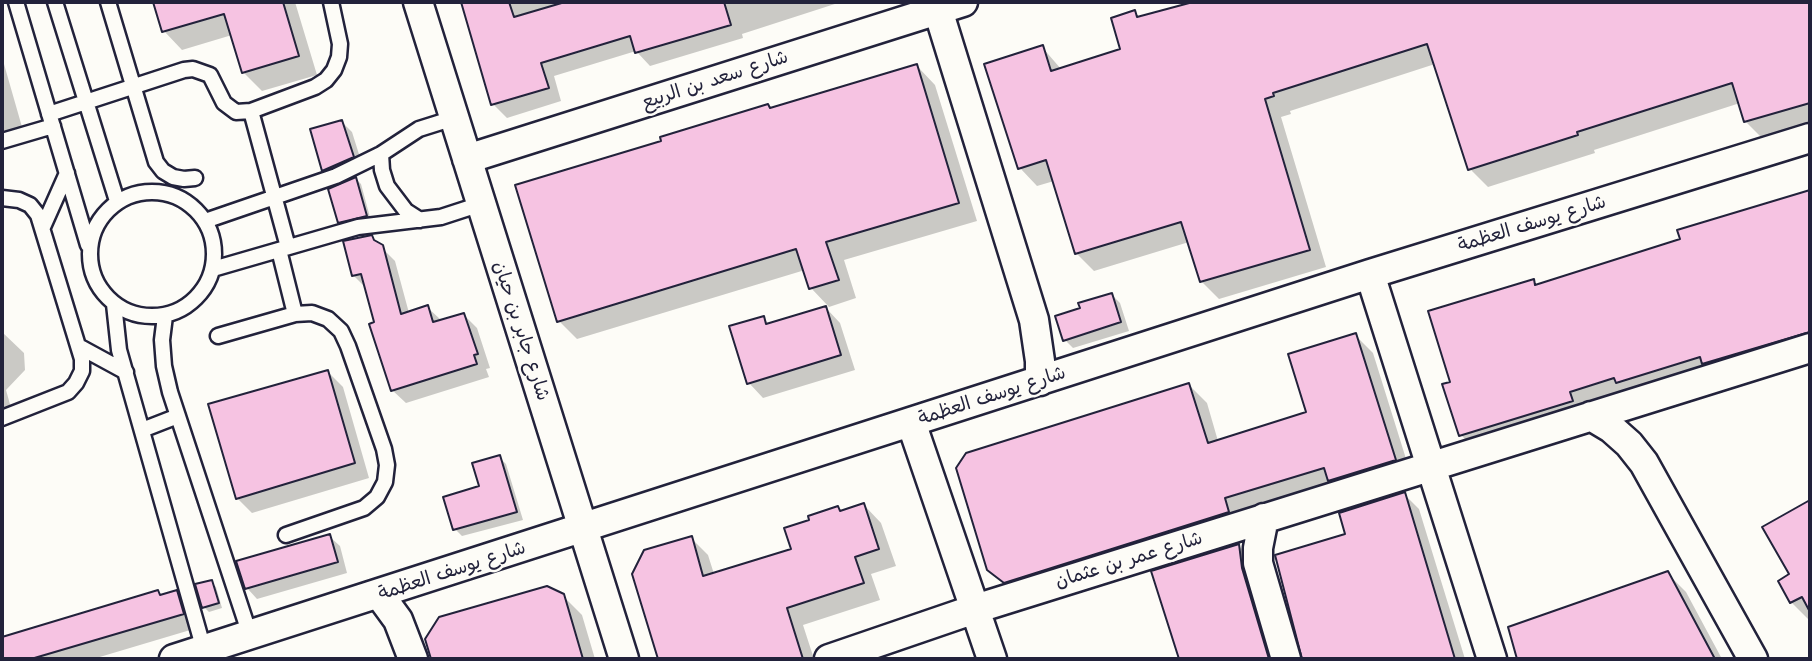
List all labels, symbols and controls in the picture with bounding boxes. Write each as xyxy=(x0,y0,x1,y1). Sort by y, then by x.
street label: شارع سعد بن الربيع xyxy=(639,46,791,114)
street label: شارع يوسف العظمة xyxy=(1455,191,1609,257)
street label: شارع جابر بن حيان xyxy=(488,258,554,404)
street label: شارع يوسف العظمة xyxy=(915,361,1069,431)
street label: شارع عمر بن عثمان xyxy=(1053,527,1205,593)
street label: شارع يوسف العظمة xyxy=(375,536,529,606)

